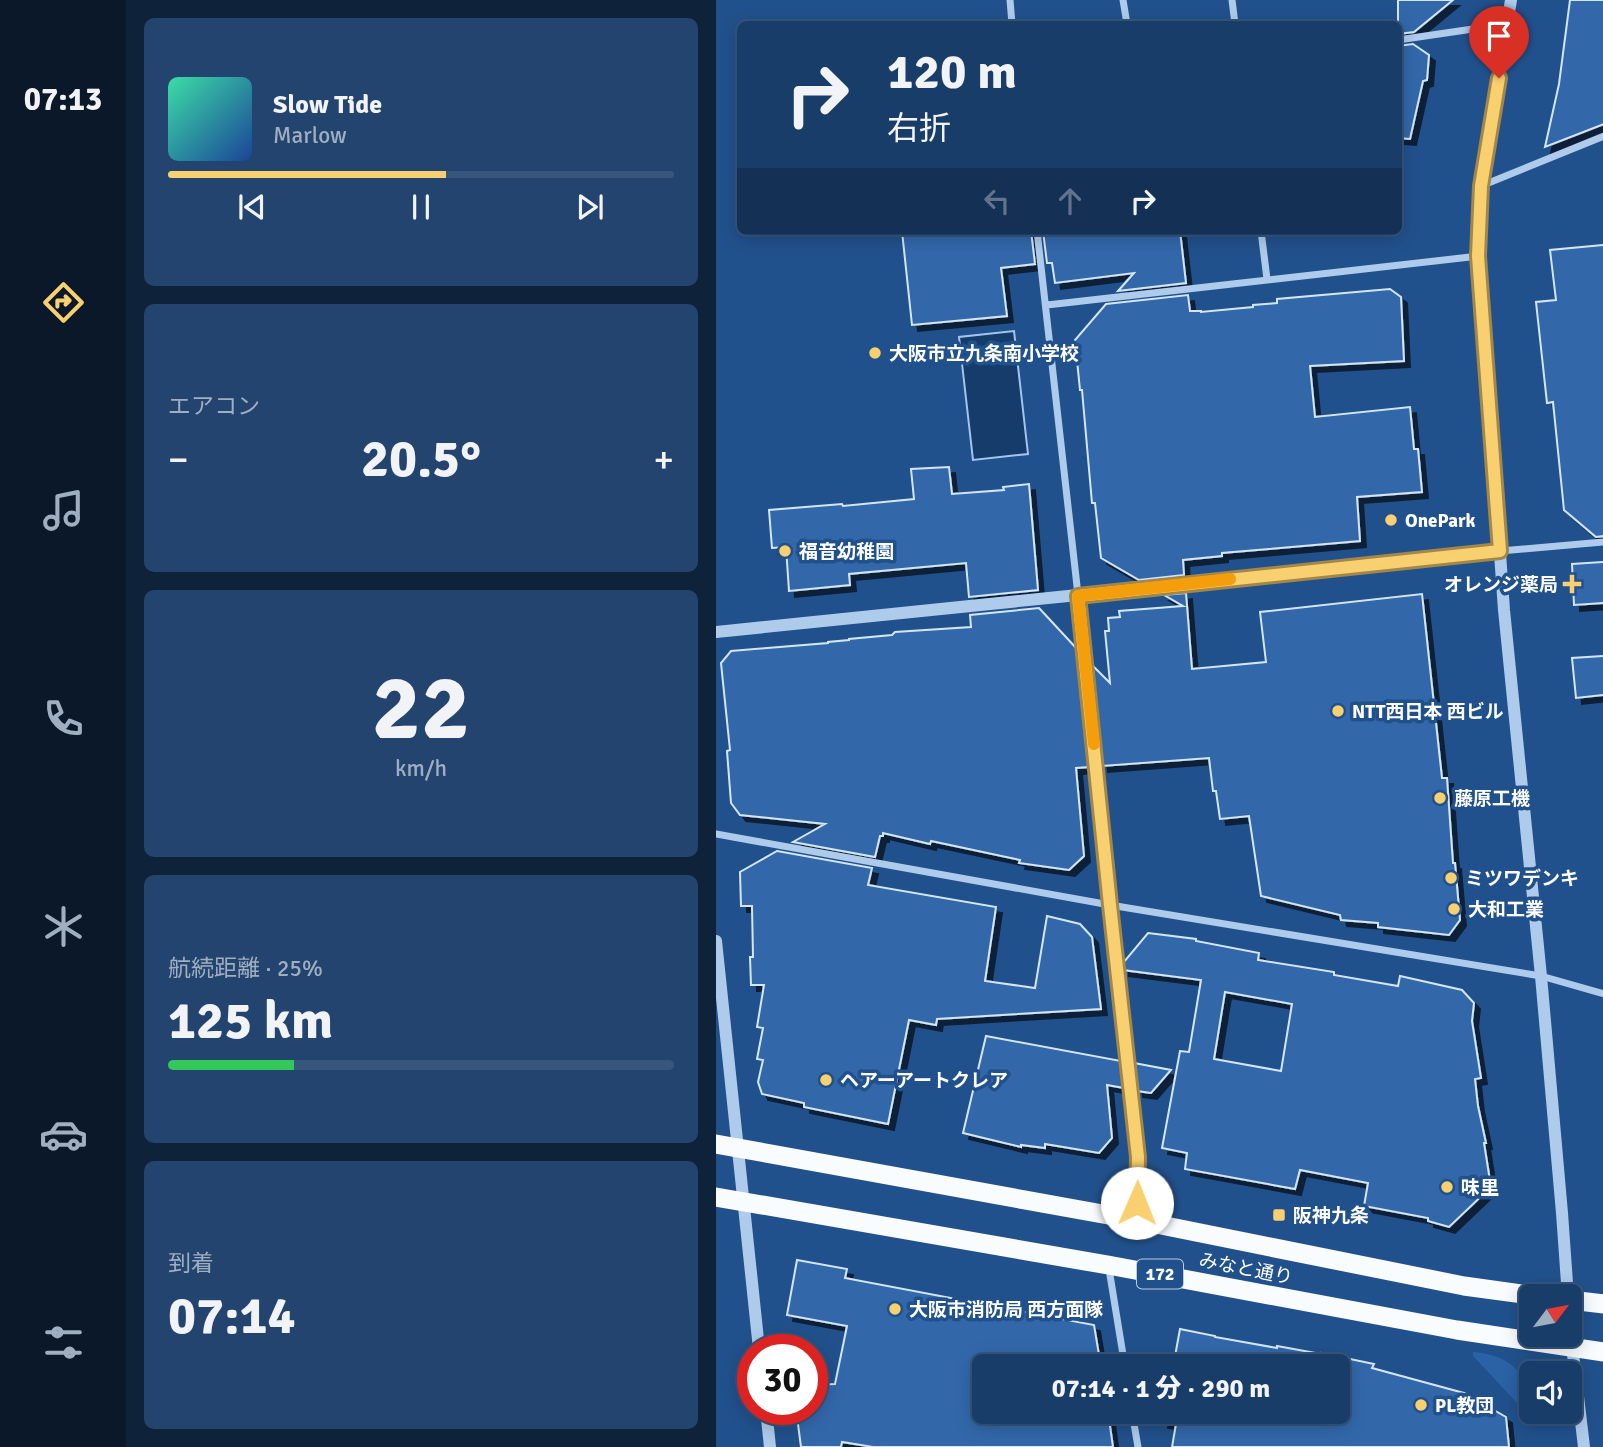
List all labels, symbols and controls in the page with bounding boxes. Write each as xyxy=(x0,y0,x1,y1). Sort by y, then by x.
pin xyxy=(1469,6,1529,78)
icon: arrive xyxy=(1480,17,1518,55)
text: 120 m xyxy=(887,42,1017,102)
icon: right xyxy=(772,49,863,140)
text: 07:13 xyxy=(24,80,102,119)
text: Slow Tide xyxy=(273,89,382,121)
text: 右折 xyxy=(887,109,951,148)
text: Marlow xyxy=(273,121,347,150)
icon: left xyxy=(978,182,1016,220)
icon: ahead xyxy=(1051,182,1089,220)
icon: right xyxy=(1124,182,1162,220)
icon: previous xyxy=(233,188,271,226)
icon: pause xyxy=(402,188,440,226)
icon: next xyxy=(571,188,609,226)
icon: directions xyxy=(39,278,88,327)
place label: 大阪市立九条南小学校 xyxy=(889,342,1079,366)
marker: 大阪市立九条南小学校 xyxy=(867,345,883,361)
text: エアコン xyxy=(168,392,260,421)
text: 20.5° xyxy=(361,427,481,491)
text: − xyxy=(168,436,189,483)
text: + xyxy=(653,436,674,483)
icon: music xyxy=(39,486,88,535)
place label: OnePark xyxy=(1405,509,1476,533)
marker: OnePark xyxy=(1383,512,1399,528)
place label: 福音幼稚園 xyxy=(799,540,894,564)
marker: 福音幼稚園 xyxy=(777,543,793,559)
place label: オレンジ薬局 xyxy=(1444,573,1558,597)
marker: オレンジ薬局 xyxy=(1564,576,1580,592)
text: 22 xyxy=(372,652,470,765)
icon: phone xyxy=(39,694,88,743)
place label: NTT西日本 西ビル xyxy=(1352,700,1504,724)
marker: NTT西日本 西ビル xyxy=(1330,703,1346,719)
text: km/h xyxy=(395,754,447,783)
place label: 藤原工機 xyxy=(1454,787,1530,811)
marker: 藤原工機 xyxy=(1432,790,1448,806)
place label: ミツワデンキ xyxy=(1465,867,1579,891)
marker: ミツワデンキ xyxy=(1443,870,1459,886)
place label: 大和工業 xyxy=(1468,898,1544,922)
marker: 大和工業 xyxy=(1446,901,1462,917)
icon: climate xyxy=(39,902,88,951)
text: 航続距離 · 25% xyxy=(168,954,323,983)
text: 125 km xyxy=(168,989,333,1053)
place label: ヘアーアートクレア xyxy=(840,1069,1008,1093)
marker: ヘアーアートクレア xyxy=(818,1072,834,1088)
icon: car xyxy=(39,1110,88,1159)
position arrow xyxy=(1100,1166,1174,1240)
place label: 味里 xyxy=(1461,1176,1499,1200)
marker: 味里 xyxy=(1439,1179,1455,1195)
place label: 阪神九条 xyxy=(1293,1204,1369,1228)
marker: 阪神九条 xyxy=(1271,1207,1287,1223)
street label: みなと通り xyxy=(1197,1248,1295,1290)
text: 到着 xyxy=(168,1249,214,1278)
road number: 172 xyxy=(1137,1260,1183,1288)
text: 07:14 xyxy=(168,1284,296,1348)
north arrow xyxy=(1519,1284,1582,1348)
map controls xyxy=(1519,1284,1582,1424)
place label: 大阪市消防局 西方面隊 xyxy=(909,1298,1103,1322)
marker: 大阪市消防局 西方面隊 xyxy=(887,1301,903,1317)
icon: filters xyxy=(39,1318,88,1367)
speed limit sign: 30 xyxy=(737,1334,828,1425)
button: sound xyxy=(1519,1361,1582,1424)
text: 07:14 · 1 分 · 290 m xyxy=(1052,1373,1270,1405)
place label: PL教団 xyxy=(1435,1394,1494,1418)
marker: PL教団 xyxy=(1413,1397,1429,1413)

